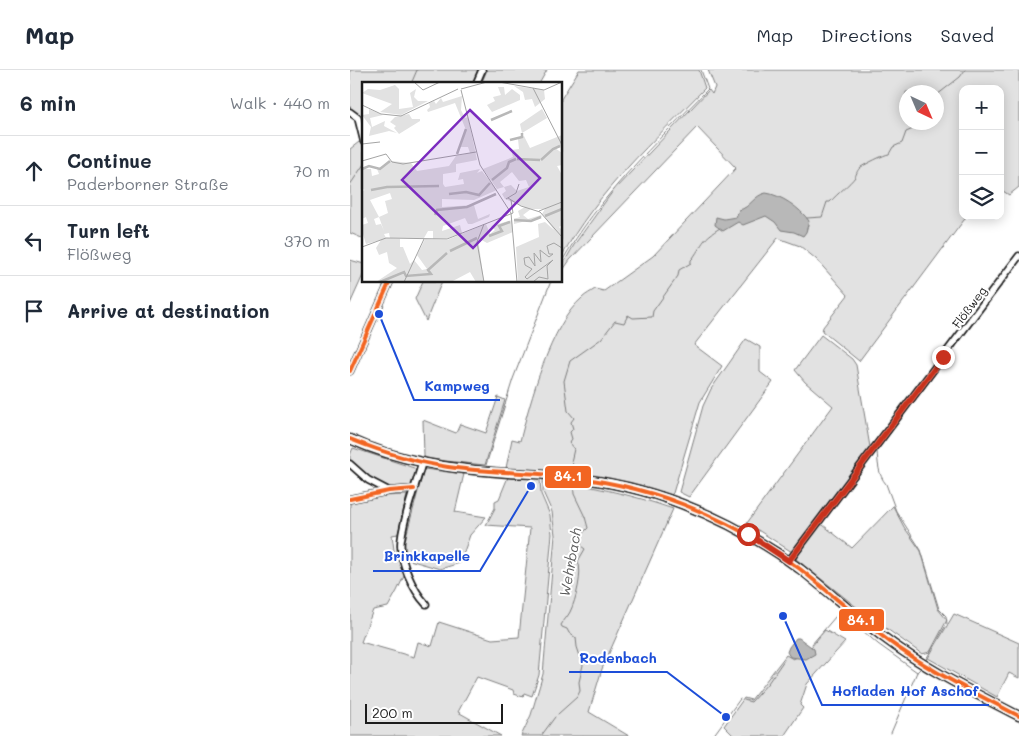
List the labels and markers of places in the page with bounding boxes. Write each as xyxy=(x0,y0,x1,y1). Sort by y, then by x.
callout: Kampweg xyxy=(414,371,500,400)
callout: Brinkkapelle xyxy=(373,542,480,571)
callout: Rodenbach xyxy=(569,643,667,672)
callout: Hofladen Hof Aschof xyxy=(822,676,989,705)

